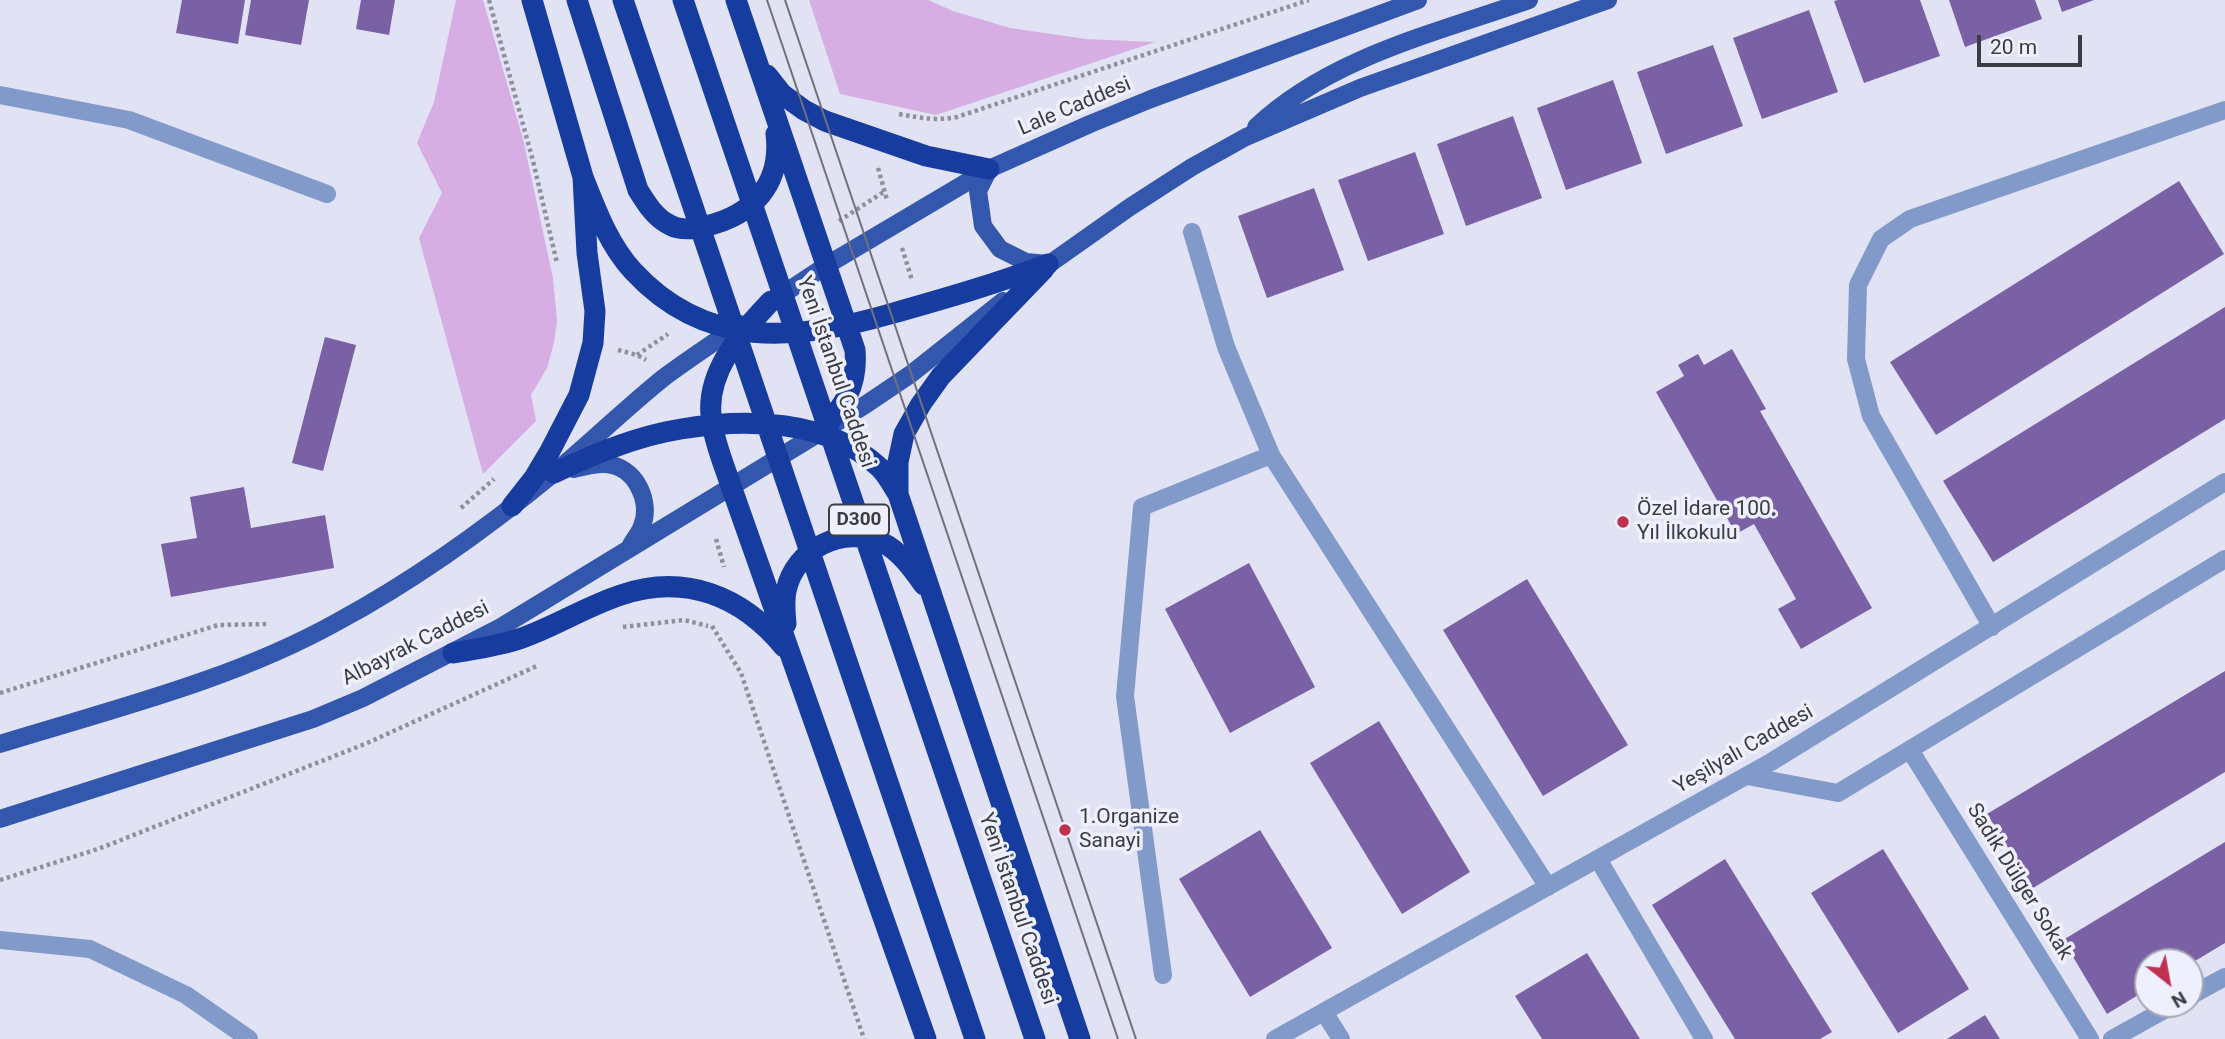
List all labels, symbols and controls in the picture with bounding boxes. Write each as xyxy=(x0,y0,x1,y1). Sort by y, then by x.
scale bar xyxy=(1980,21,2085,65)
text: 20 m xyxy=(1990,35,2037,59)
street label: Lale Caddesi xyxy=(1015,72,1135,142)
street label: Yeni İstanbul Caddesi xyxy=(790,273,880,471)
place label: Özel İdare 100. Yıl İlkokulu xyxy=(1637,497,1776,547)
road number: D300 xyxy=(829,505,889,536)
marker: Özel İdare 100. Yıl İlkokulu xyxy=(1615,514,1631,530)
street label: Albayrak Caddesi xyxy=(338,596,494,692)
street label: Yeşilyalı Caddesi xyxy=(1670,700,1818,800)
street label: Sadık Dülger Sokak xyxy=(1961,799,2077,965)
place label: 1.Organize Sanayi xyxy=(1079,805,1179,855)
street label: Yeni İstanbul Caddesi xyxy=(972,810,1062,1008)
marker: 1.Organize Sanayi xyxy=(1057,822,1073,838)
north arrow xyxy=(2134,948,2204,1018)
text: N xyxy=(2167,986,2191,1013)

